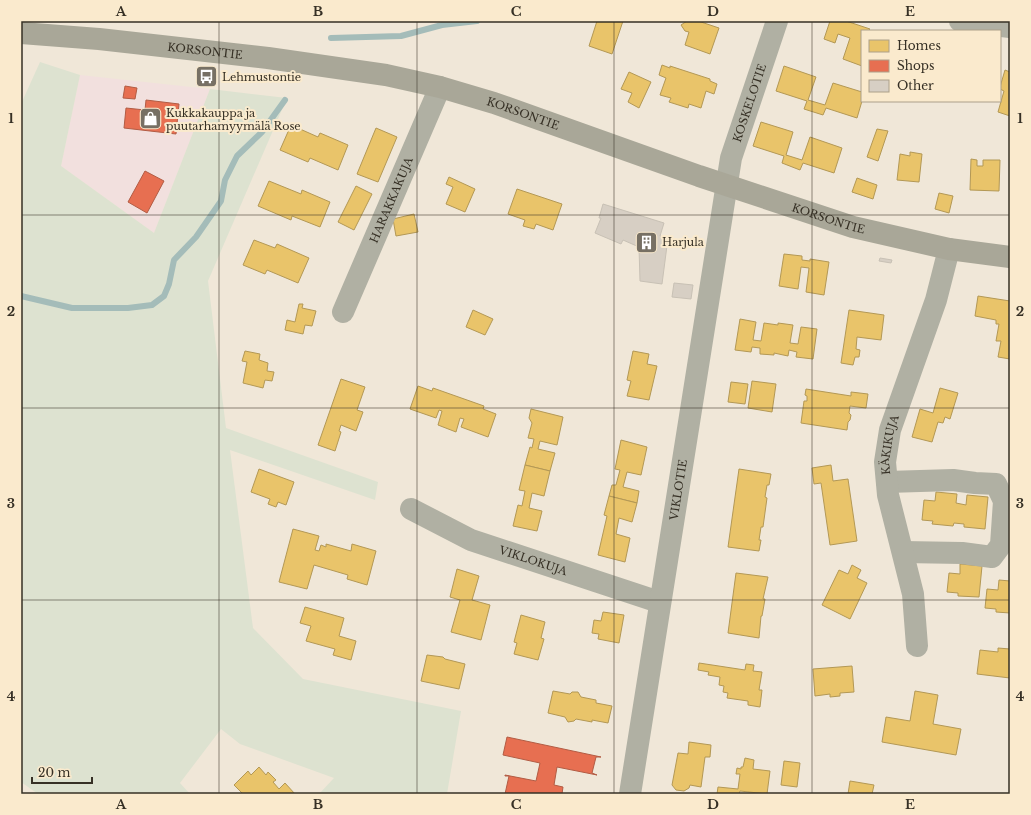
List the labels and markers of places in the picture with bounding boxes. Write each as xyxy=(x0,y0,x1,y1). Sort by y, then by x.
bus stop icon: Lehmustontie xyxy=(194,64,220,90)
place label: Lehmustontie xyxy=(222,70,301,84)
shop icon: Kukkakauppa ja puutarhamyymälä Rose xyxy=(138,106,164,132)
place label: Kukkakauppa ja puutarhamyymälä Rose xyxy=(166,106,301,133)
building icon: Harjula xyxy=(634,229,660,255)
place label: Harjula xyxy=(662,235,705,249)

